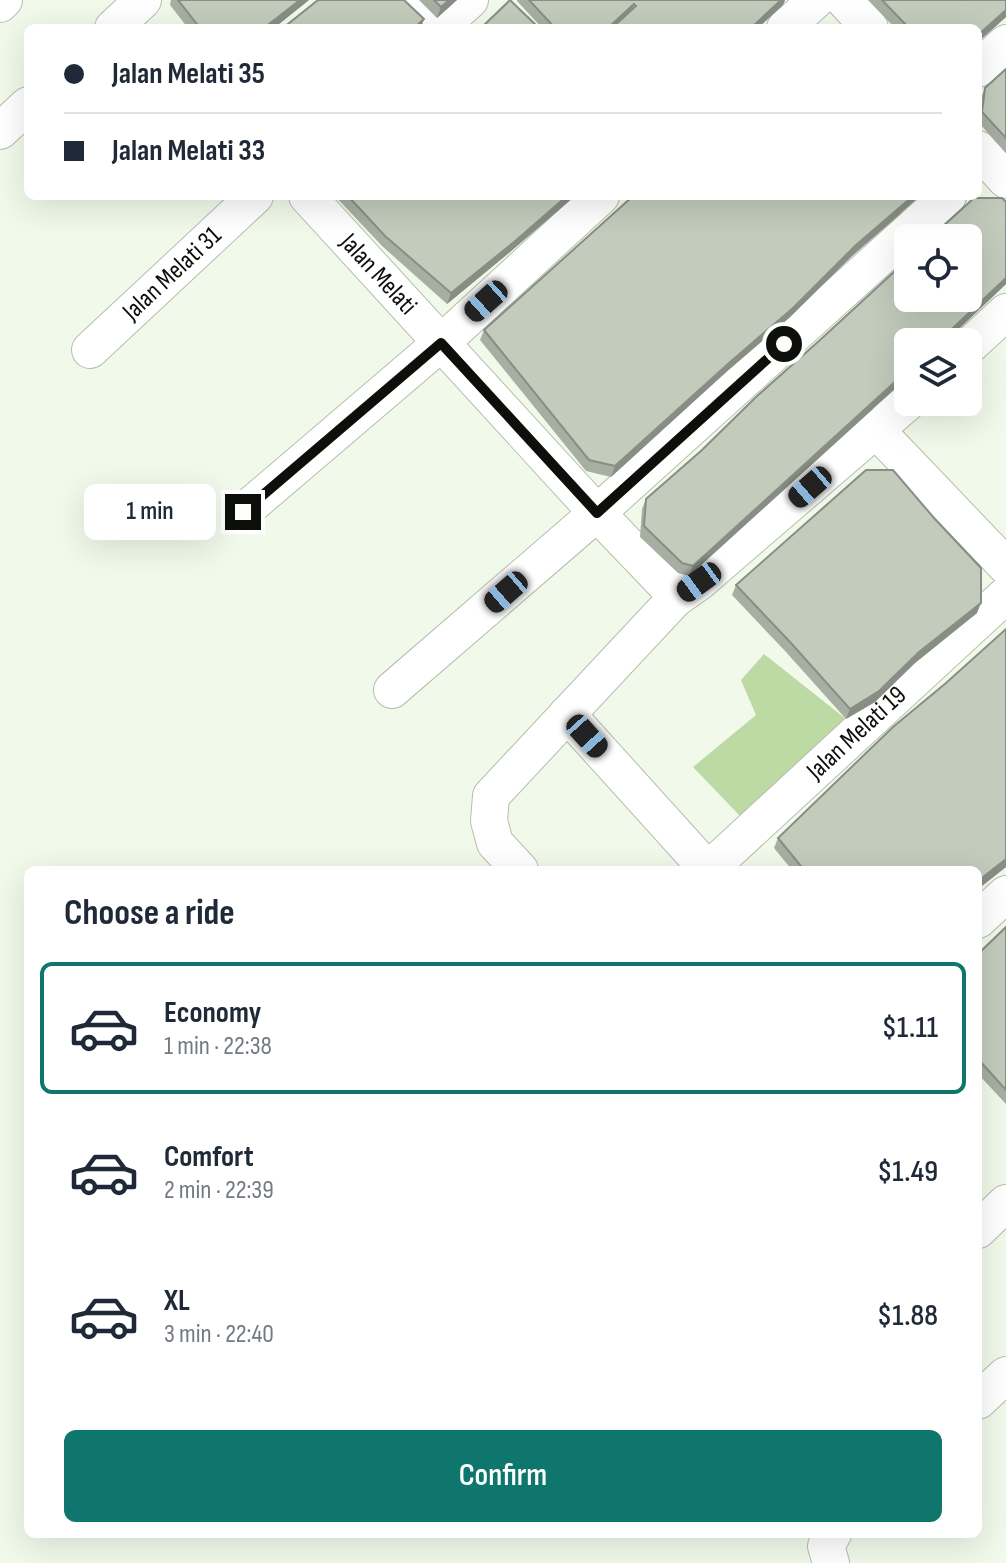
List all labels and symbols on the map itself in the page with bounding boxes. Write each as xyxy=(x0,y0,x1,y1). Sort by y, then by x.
street label: Jalan Melati 31 xyxy=(116,220,227,328)
street label: Jalan Melati xyxy=(333,226,423,321)
car xyxy=(460,276,512,326)
route start xyxy=(766,326,802,362)
car xyxy=(784,462,836,512)
callout: 1 min xyxy=(83,484,215,540)
route end xyxy=(225,494,261,530)
car xyxy=(673,558,725,606)
car xyxy=(480,567,532,617)
street label: Jalan Melati 19 xyxy=(800,680,912,787)
car xyxy=(562,710,612,762)

